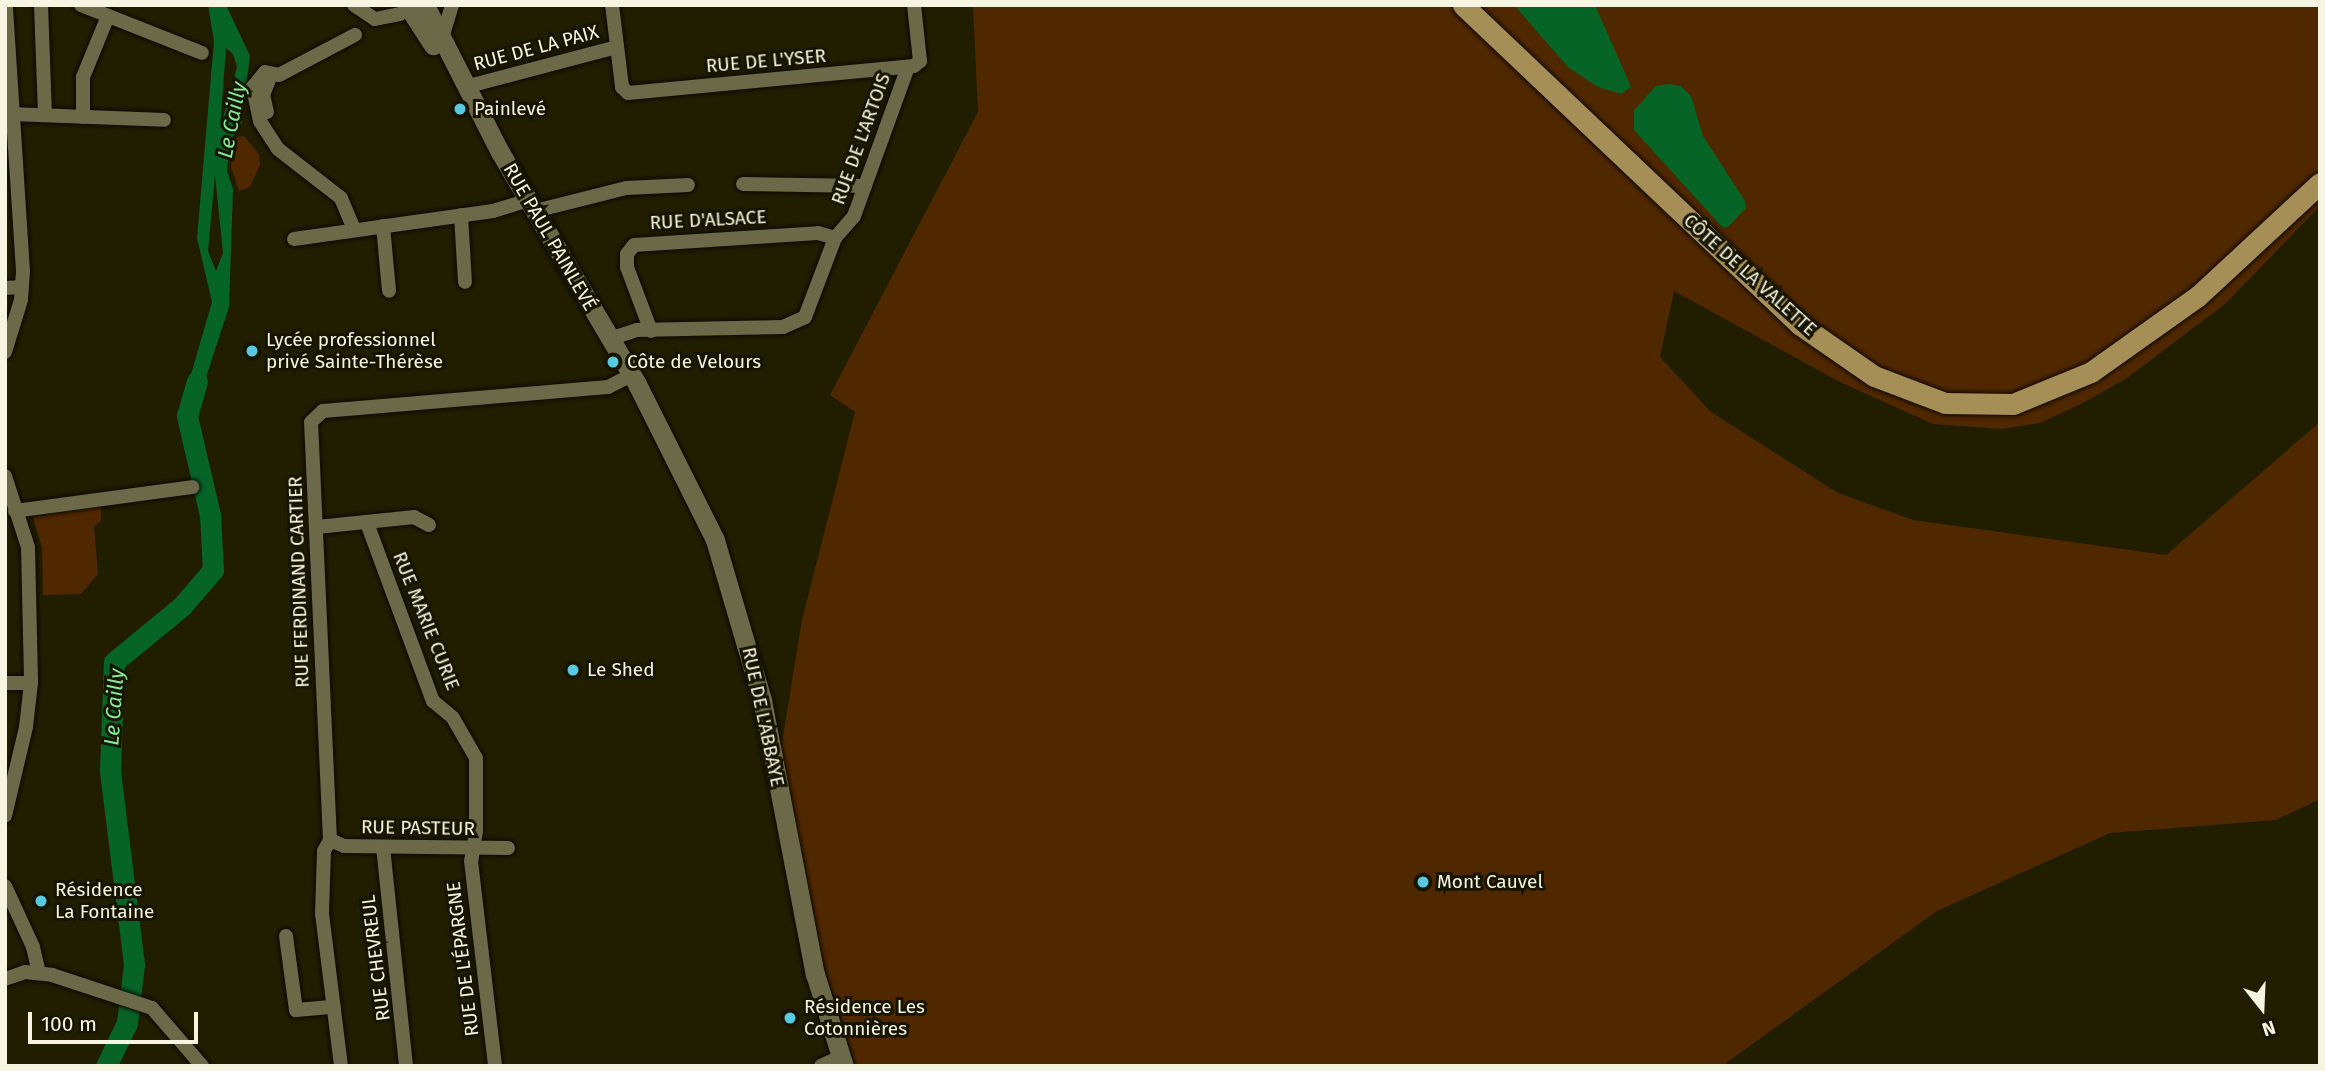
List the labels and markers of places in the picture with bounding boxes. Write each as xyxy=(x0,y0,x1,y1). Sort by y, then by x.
place label: Painlevé xyxy=(474,98,546,120)
marker: Painlevé xyxy=(452,101,468,117)
place label: Lycée professionnel privé Sainte-Thérèse xyxy=(266,329,443,373)
marker: Lycée professionnel privé Sainte-Thérèse xyxy=(244,343,260,359)
place label: Côte de Velours xyxy=(627,351,761,373)
marker: Côte de Velours xyxy=(605,354,621,370)
place label: Le Shed xyxy=(587,659,655,681)
marker: Le Shed xyxy=(565,662,581,678)
place label: Mont Cauvel xyxy=(1437,871,1543,893)
marker: Mont Cauvel xyxy=(1415,874,1431,890)
place label: Résidence La Fontaine xyxy=(55,879,154,923)
marker: Résidence La Fontaine xyxy=(33,893,49,909)
place label: Résidence Les Cotonnières xyxy=(804,996,925,1040)
marker: Résidence Les Cotonnières xyxy=(782,1010,798,1026)

